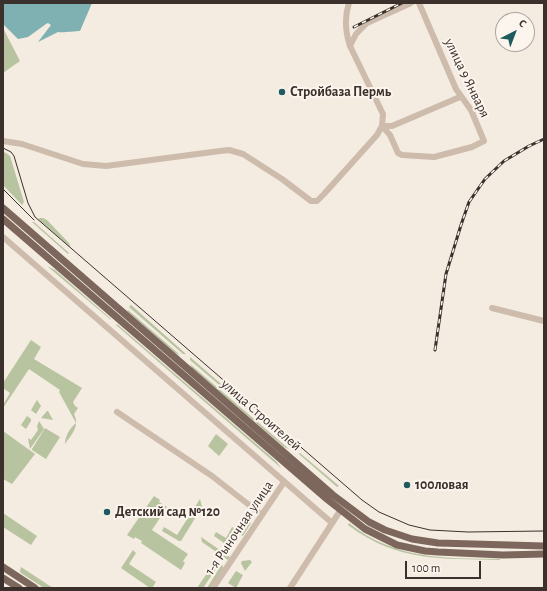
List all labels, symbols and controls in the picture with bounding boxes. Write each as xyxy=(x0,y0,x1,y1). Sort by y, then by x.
north arrow xyxy=(495,12,535,52)
text: С xyxy=(517,17,529,30)
street label: улица 9 Января xyxy=(441,36,493,120)
place label: Стройбаза Пермь xyxy=(290,84,391,100)
marker: Стройбаза Пермь xyxy=(277,87,287,97)
street label: улица Строителей xyxy=(217,376,305,454)
place label: 100ловая xyxy=(415,477,469,493)
street label: 1-я Рыночная улица xyxy=(201,478,277,578)
marker: 100ловая xyxy=(402,480,412,490)
place label: Детский сад №120 xyxy=(115,504,220,520)
marker: Детский сад №120 xyxy=(102,507,112,517)
scale bar xyxy=(407,553,483,579)
text: 100 m xyxy=(412,562,440,574)

